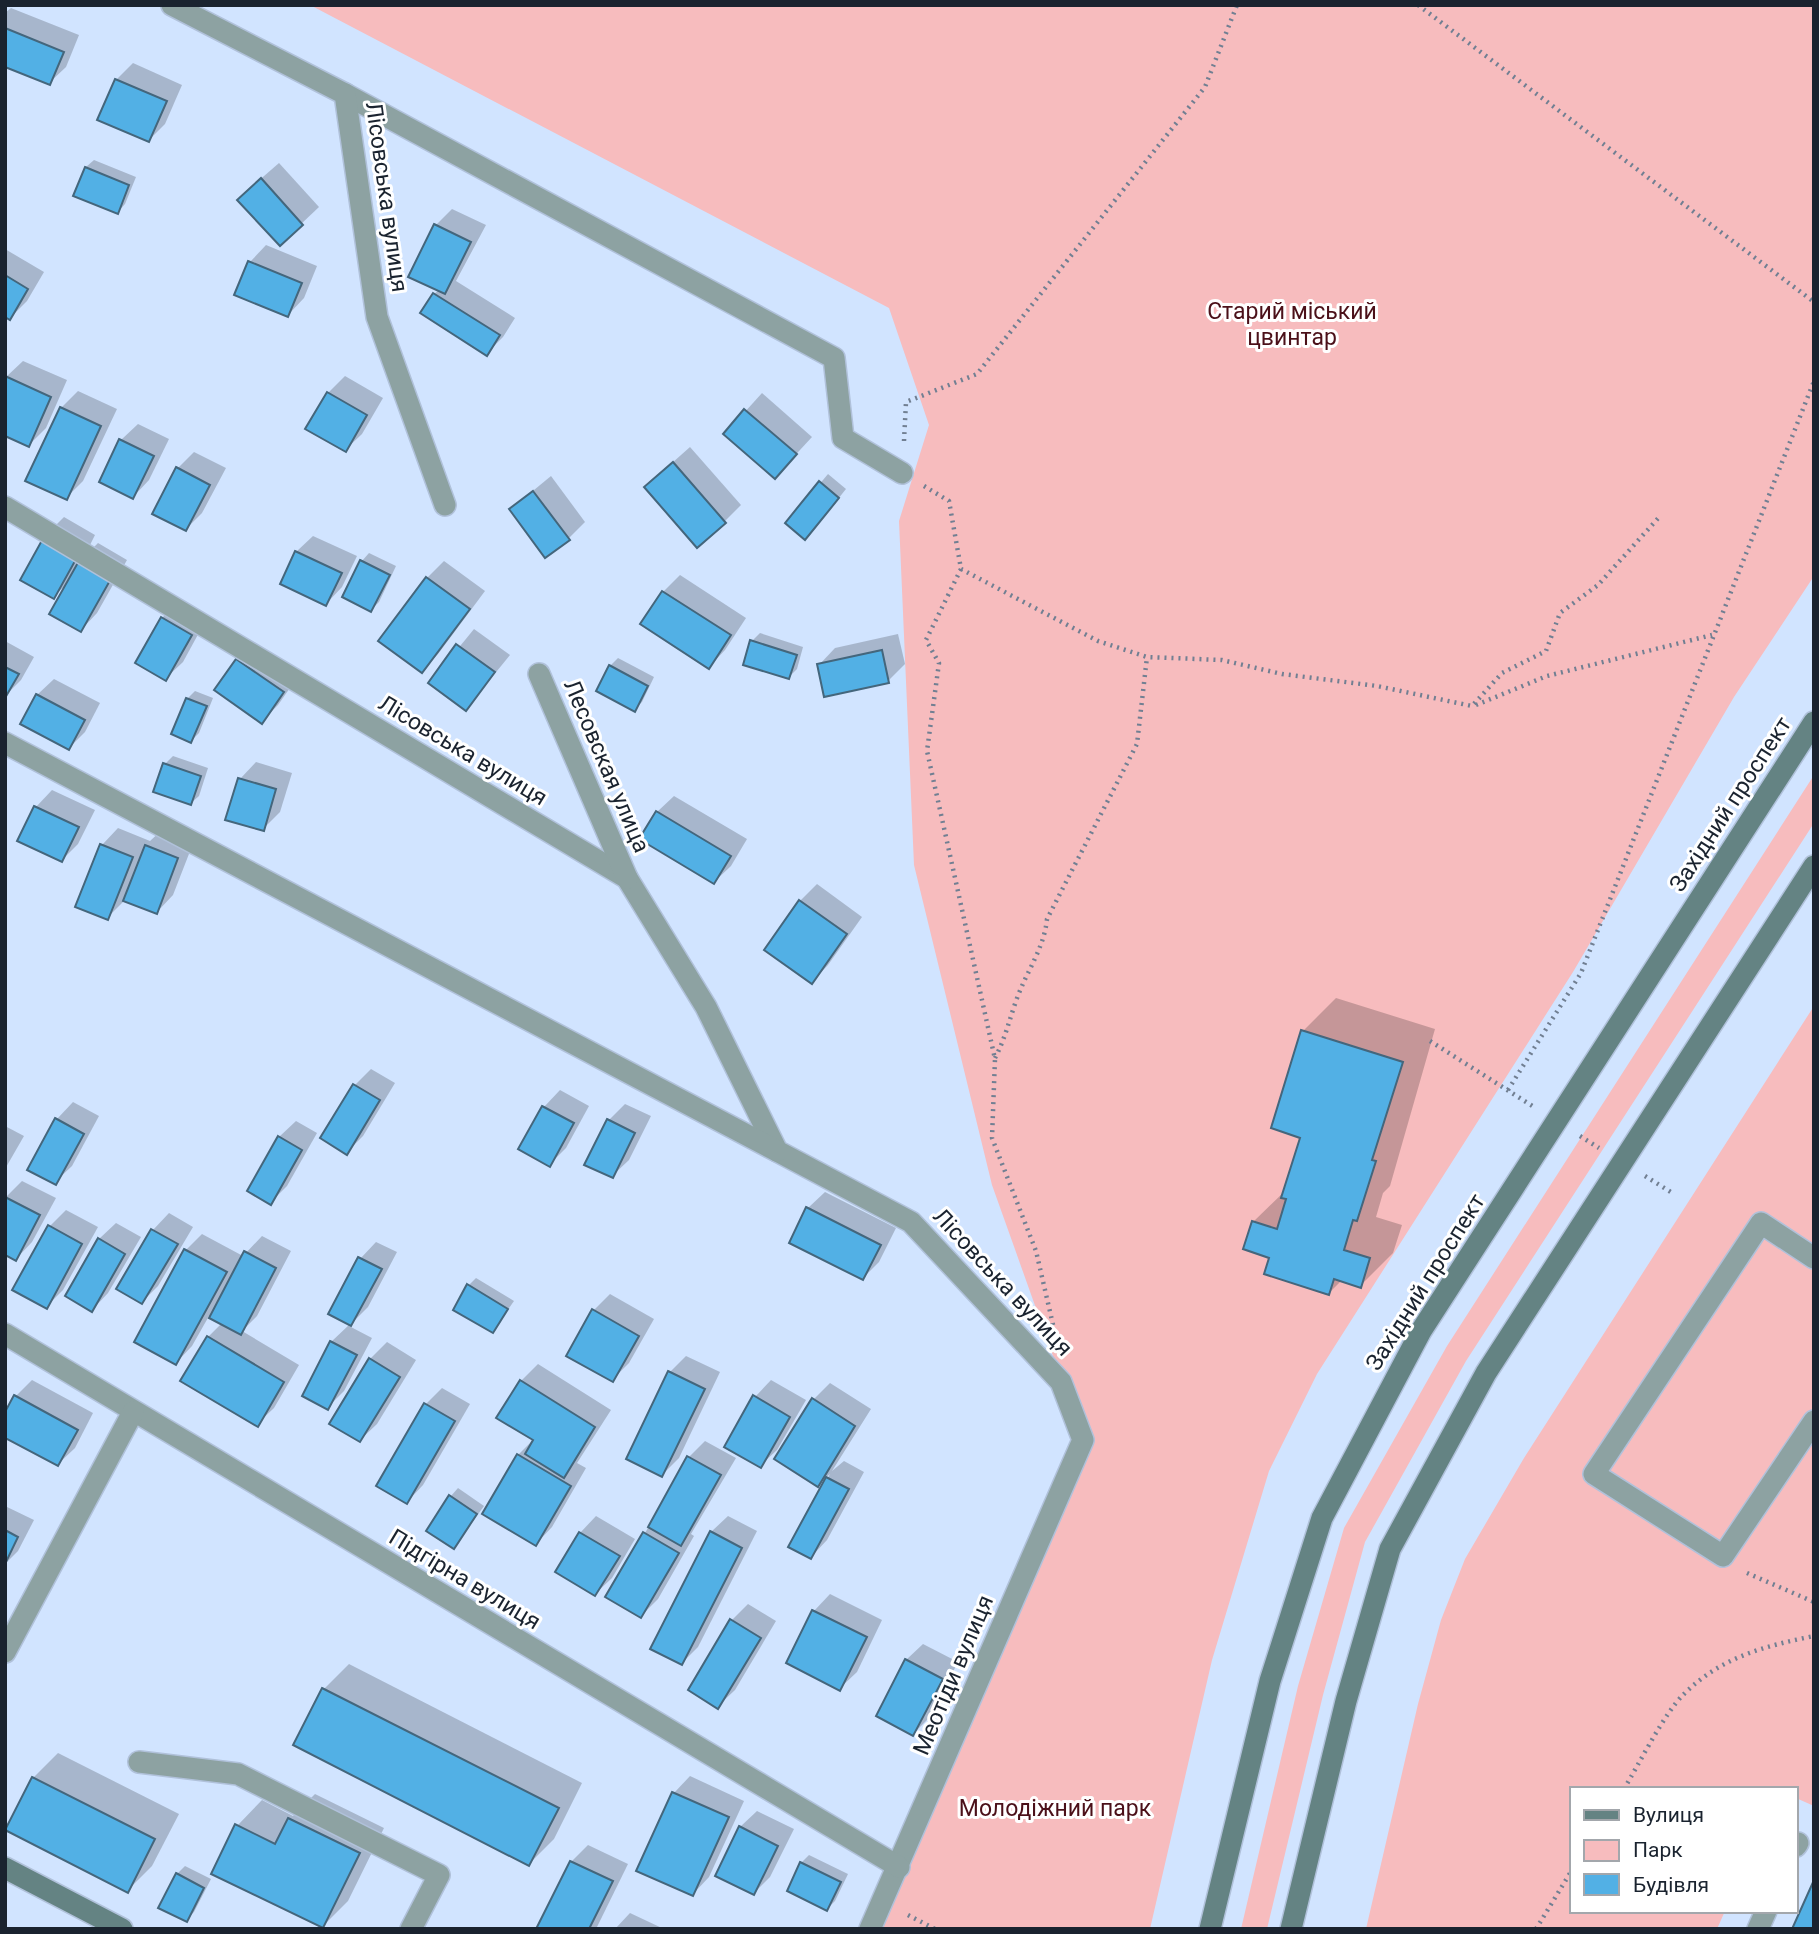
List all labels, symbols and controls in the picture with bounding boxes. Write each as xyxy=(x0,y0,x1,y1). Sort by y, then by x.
street label: Лісовська вулиця xyxy=(360,100,413,294)
park label: Старий міський цвинтар xyxy=(1207,298,1377,351)
street label: Лесовская улица xyxy=(558,676,655,857)
street label: Лісовська вулиця xyxy=(374,689,552,811)
street label: Західний проспект xyxy=(1664,712,1797,897)
street label: Західний проспект xyxy=(1360,1189,1491,1375)
street label: Лісовська вулиця xyxy=(927,1203,1078,1362)
street label: Підгірна вулиця xyxy=(384,1524,545,1635)
street label: Меотіди вулиця xyxy=(908,1591,999,1759)
legend xyxy=(1570,1787,1798,1913)
park label: Молодіжний парк xyxy=(959,1795,1152,1822)
text: Вулиця xyxy=(1633,1803,1704,1827)
text: Парк xyxy=(1633,1838,1683,1862)
text: Будівля xyxy=(1633,1873,1709,1897)

